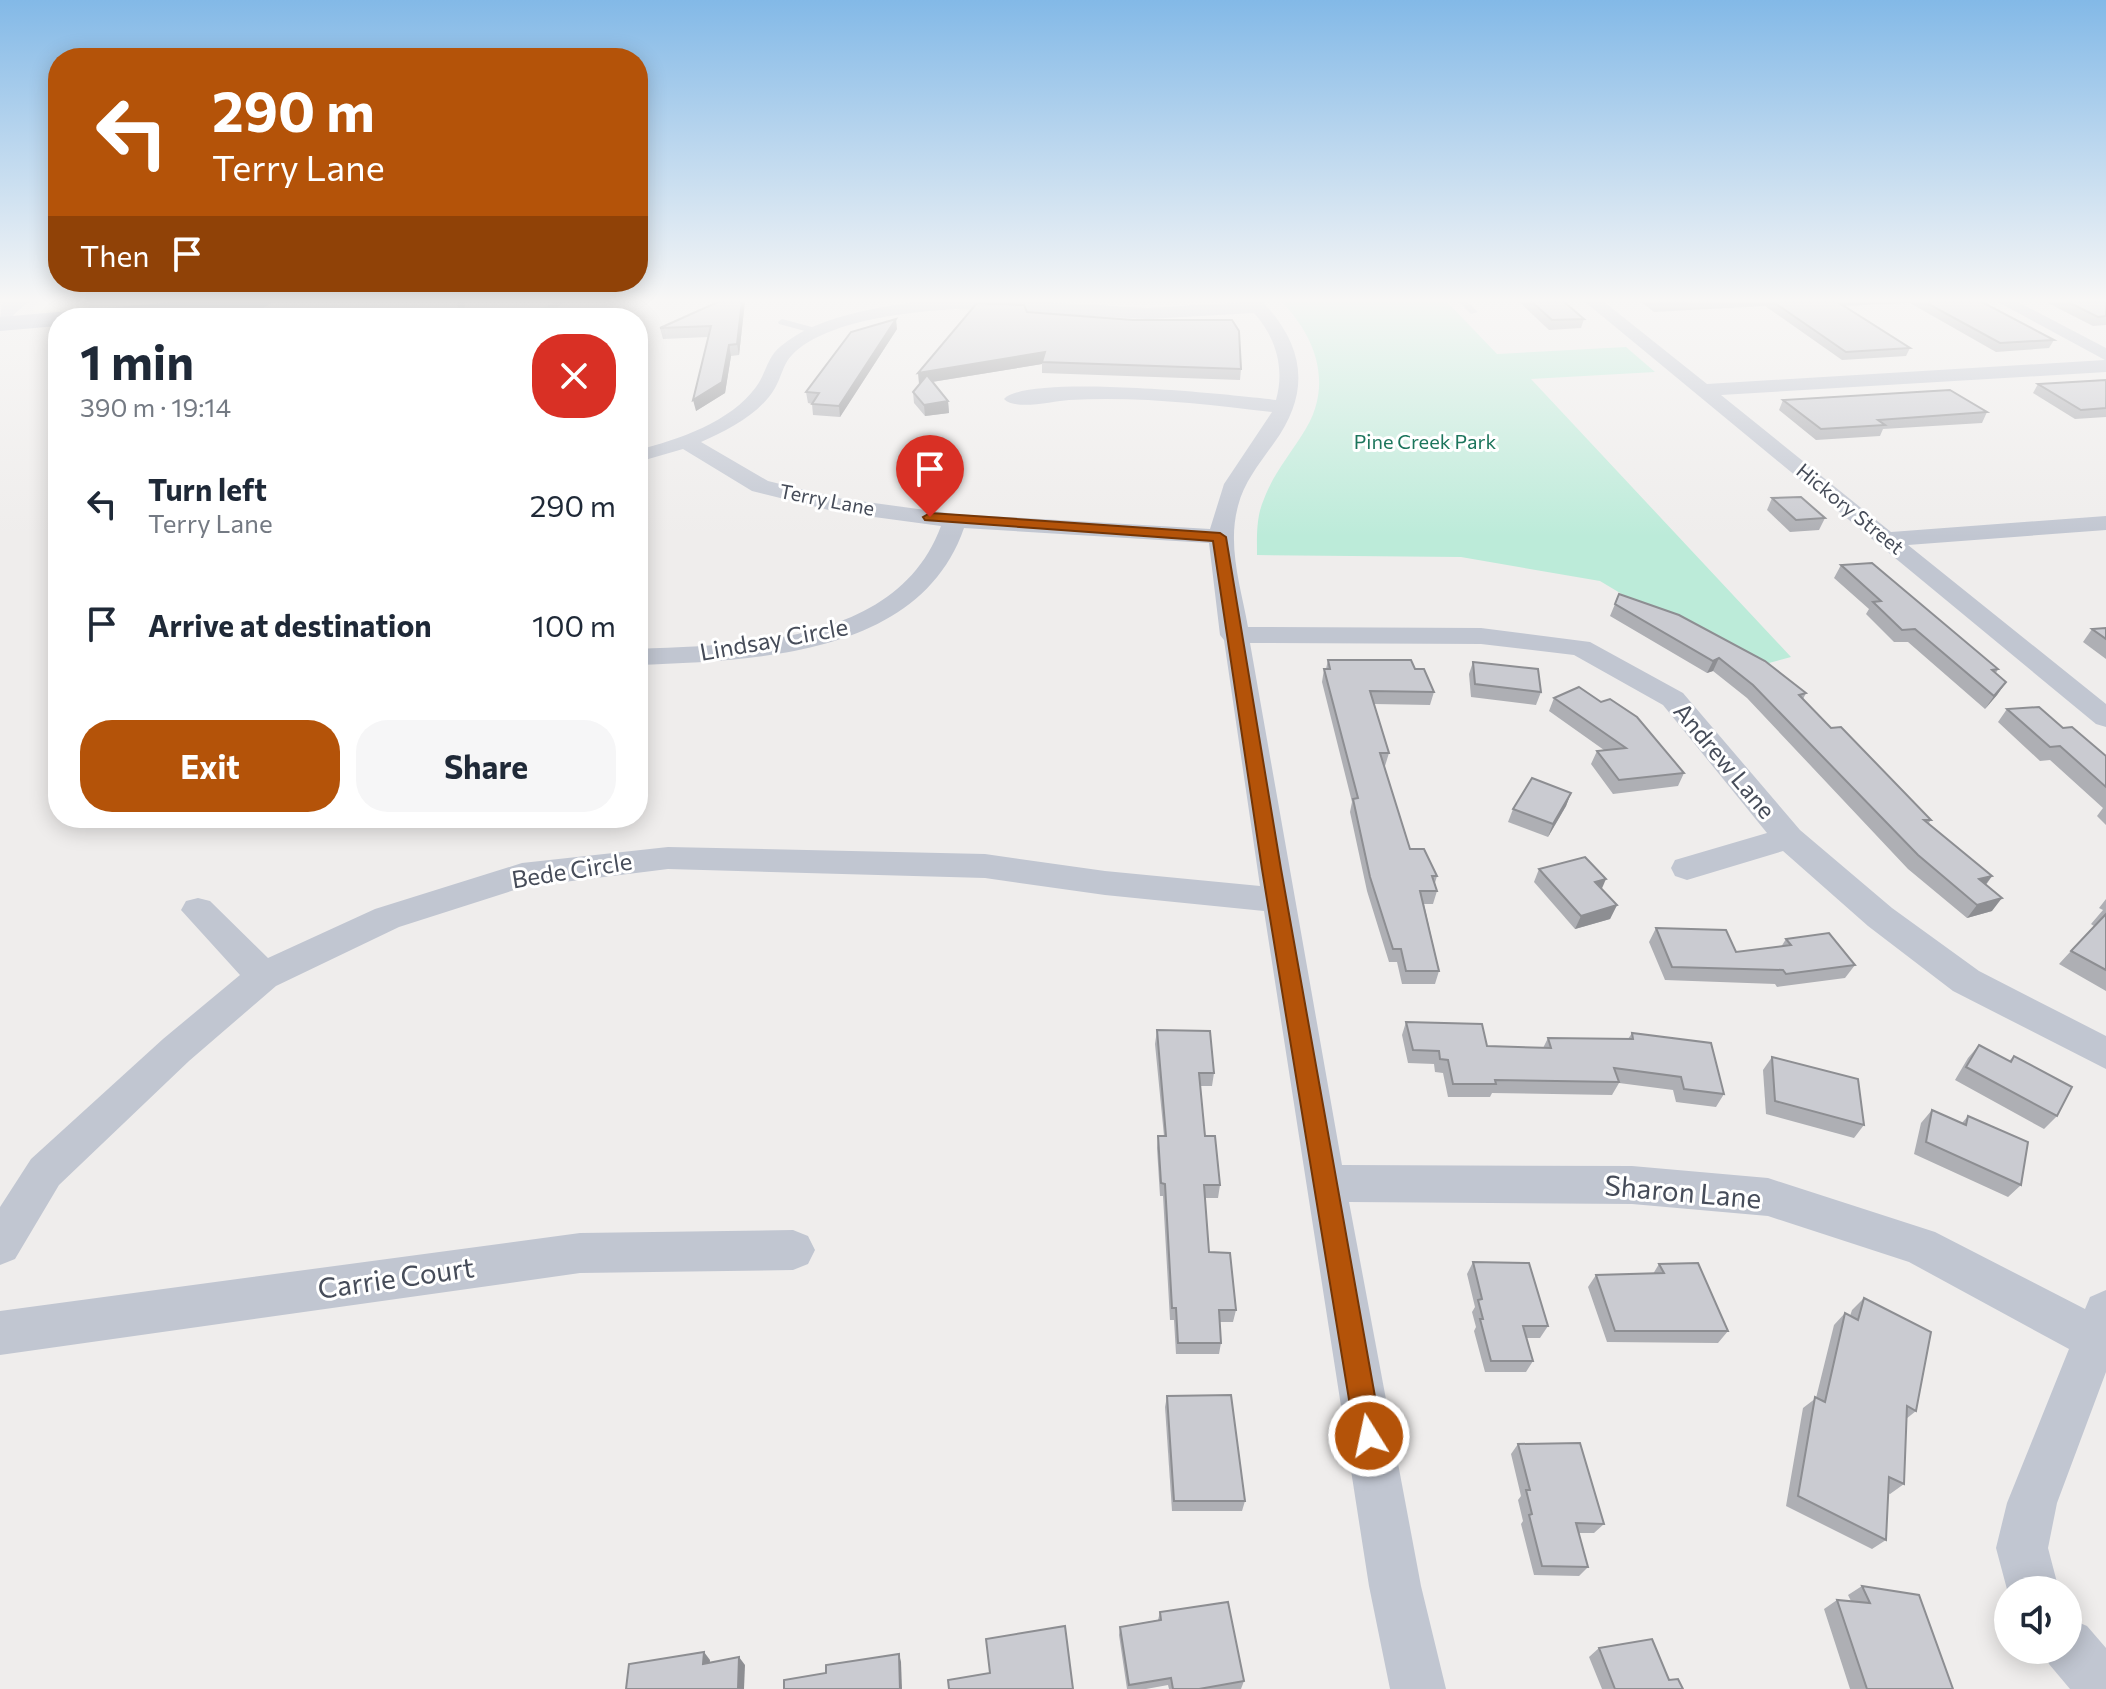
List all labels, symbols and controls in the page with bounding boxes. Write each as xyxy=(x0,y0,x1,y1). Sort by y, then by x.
text: 290 m xyxy=(212,75,375,144)
icon: left xyxy=(80,80,184,184)
text: Terry Lane xyxy=(212,144,385,188)
icon: arrive xyxy=(165,232,209,276)
text: Then xyxy=(80,236,149,273)
text: 1 min xyxy=(80,331,194,390)
button: close xyxy=(532,334,616,418)
text: 390 m · 19:14 xyxy=(80,391,231,422)
park label: Pine Creek Park xyxy=(1354,429,1496,453)
pin xyxy=(896,435,964,517)
icon: arrive xyxy=(908,447,952,491)
street label: Hickory Street xyxy=(1792,458,1909,559)
text: Turn left xyxy=(148,470,267,507)
street label: Terry Lane xyxy=(778,478,877,520)
icon: left xyxy=(80,482,124,526)
text: 290 m xyxy=(530,486,616,523)
text: Terry Lane xyxy=(148,507,273,538)
icon: arrive xyxy=(80,602,124,646)
text: Arrive at destination xyxy=(148,606,432,643)
text: 100 m xyxy=(532,606,616,643)
street label: Lindsay Circle xyxy=(697,611,850,666)
street label: Andrew Lane xyxy=(1668,696,1782,824)
button: Exit xyxy=(80,720,340,812)
button: Share xyxy=(356,720,616,812)
street label: Bede Circle xyxy=(509,846,634,893)
street label: Sharon Lane xyxy=(1603,1167,1763,1215)
street label: Carrie Court xyxy=(315,1249,476,1305)
position arrow xyxy=(1327,1394,1411,1478)
map controls xyxy=(1994,1576,2082,1664)
button: sound xyxy=(1994,1576,2082,1664)

